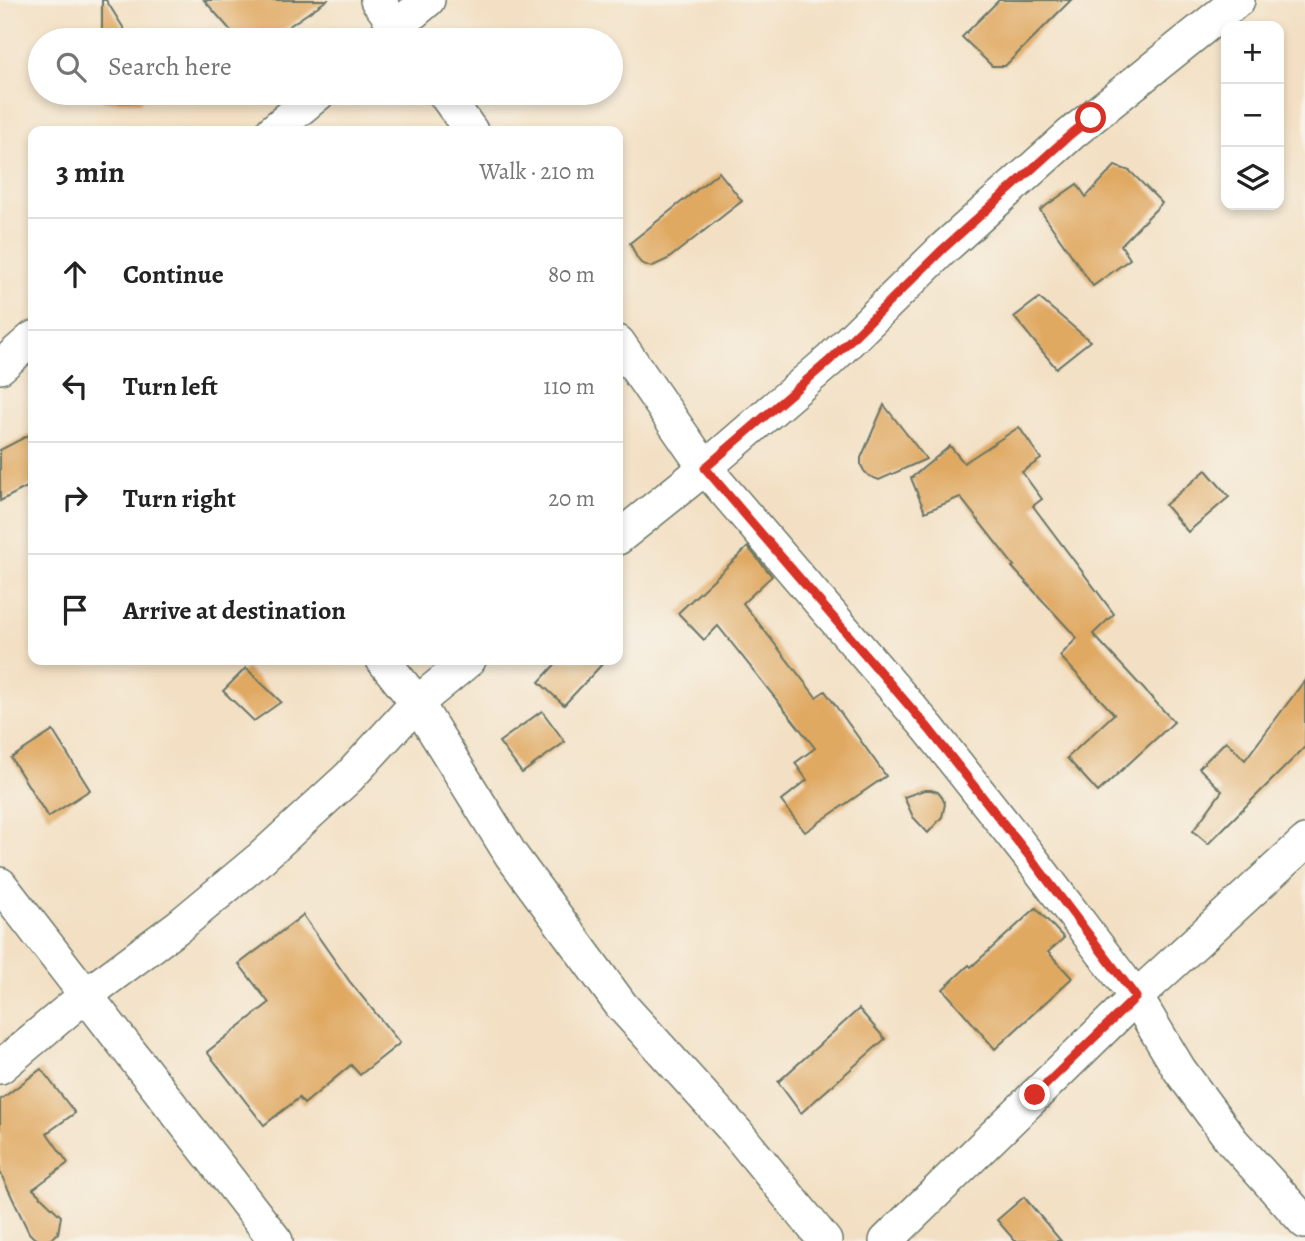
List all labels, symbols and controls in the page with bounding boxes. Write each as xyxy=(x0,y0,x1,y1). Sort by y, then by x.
map controls xyxy=(1221,21,1284,210)
button: + xyxy=(1221,21,1284,84)
search box xyxy=(28,28,623,105)
icon: search xyxy=(52,48,90,86)
text: Search here xyxy=(108,49,232,84)
button: − xyxy=(1221,84,1284,147)
route start xyxy=(1075,102,1106,133)
button: layers xyxy=(1221,147,1284,210)
text: 3 min xyxy=(56,152,125,192)
text: Walk · 210 m xyxy=(479,156,595,187)
icon: ahead xyxy=(56,255,94,293)
text: Continue xyxy=(123,257,224,292)
text: 80 m xyxy=(548,259,595,290)
icon: left xyxy=(56,367,94,405)
text: Turn left xyxy=(123,369,218,404)
text: 110 m xyxy=(543,371,595,402)
icon: right xyxy=(56,479,94,517)
text: Turn right xyxy=(123,481,236,516)
text: 20 m xyxy=(548,483,595,514)
icon: arrive xyxy=(56,591,94,629)
text: Arrive at destination xyxy=(123,593,346,628)
route end xyxy=(1019,1079,1050,1110)

